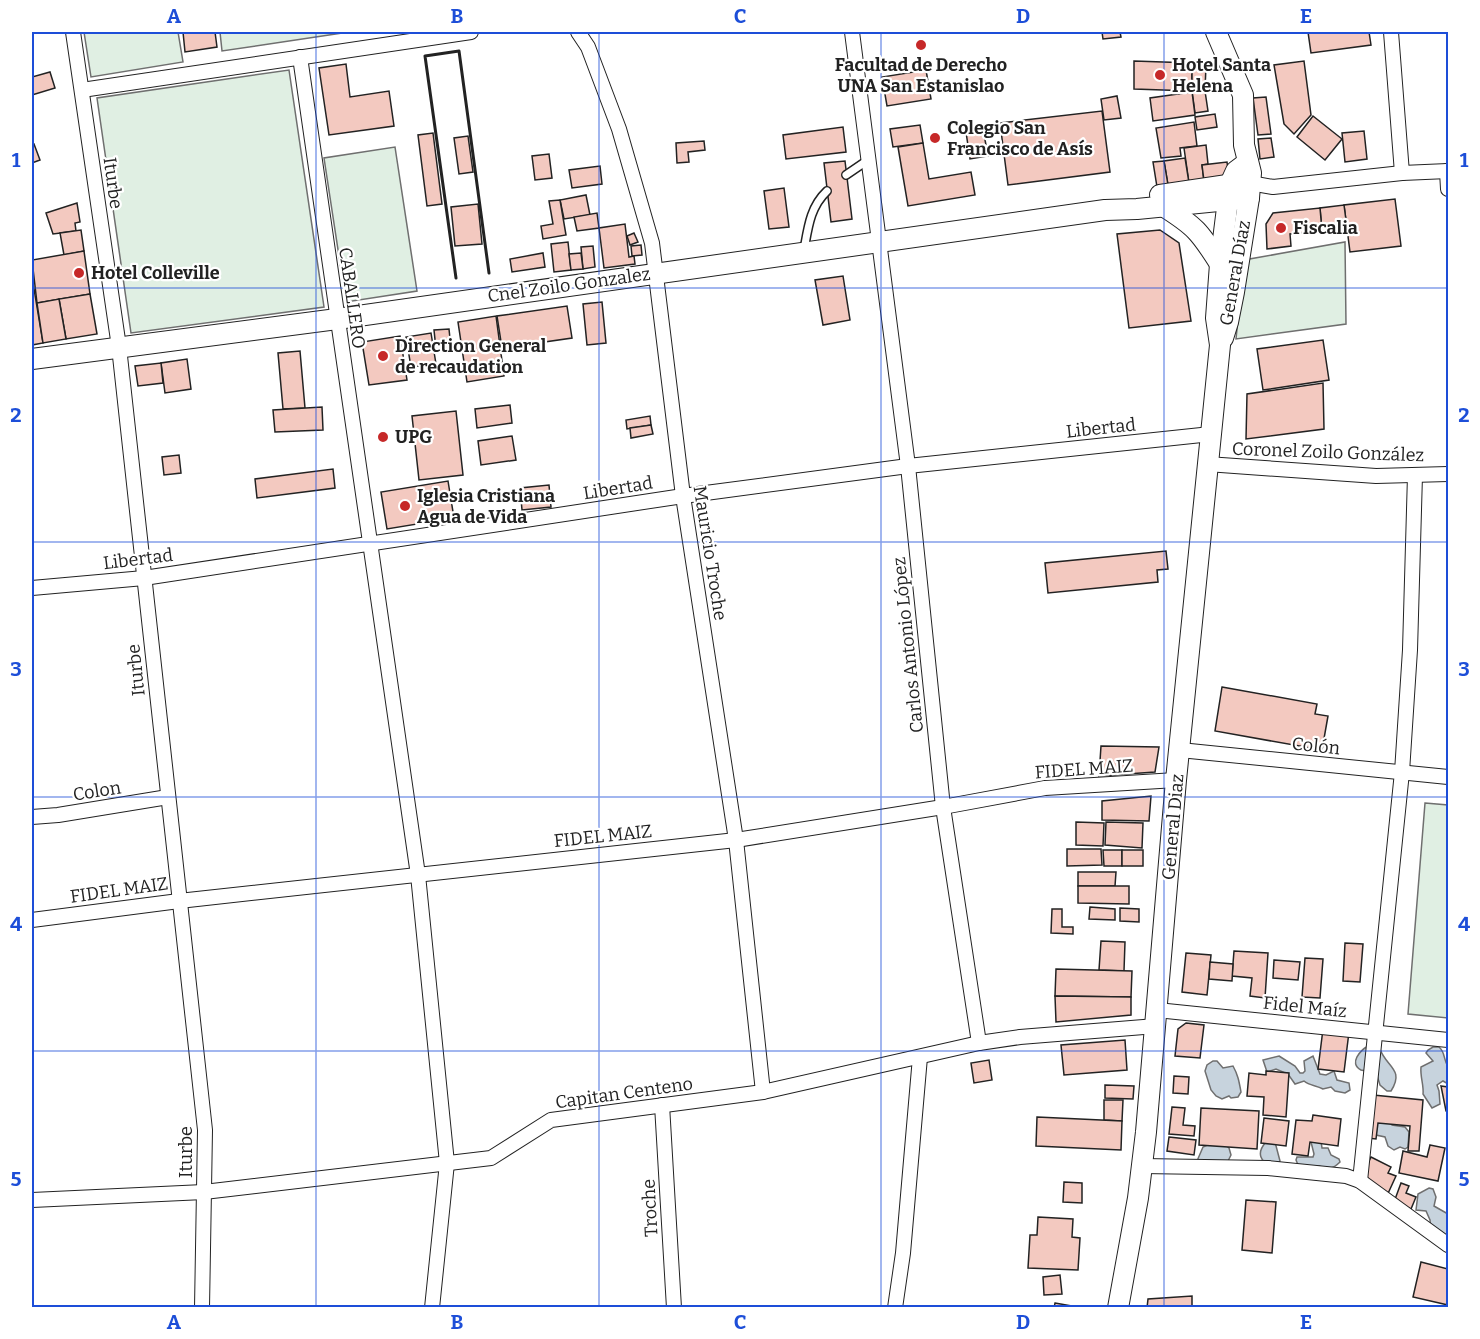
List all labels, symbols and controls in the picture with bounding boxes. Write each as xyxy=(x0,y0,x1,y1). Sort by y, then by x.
text: A xyxy=(167,4,182,28)
text: B xyxy=(451,4,464,28)
text: C xyxy=(734,4,746,28)
text: D xyxy=(1016,4,1030,28)
text: E xyxy=(1300,4,1312,28)
marker: Facultad de Derecho UNA San Estanislao xyxy=(914,38,928,52)
place label: Facultad de Derecho UNA San Estanislao xyxy=(835,54,1007,97)
place label: Hotel Santa Helena xyxy=(1172,54,1271,97)
marker: Hotel Santa Helena xyxy=(1153,68,1167,82)
place label: Colegio San Francisco de Asís xyxy=(947,117,1093,160)
marker: Colegio San Francisco de Asís xyxy=(928,131,942,145)
text: 1 xyxy=(12,148,21,172)
text: 1 xyxy=(1460,148,1469,172)
street label: Iturbe xyxy=(98,156,128,210)
place label: Fiscalia xyxy=(1293,217,1358,239)
street label: General Díaz xyxy=(1215,219,1255,327)
marker: Fiscalia xyxy=(1274,221,1288,235)
street label: CABALLERO xyxy=(334,246,370,350)
place label: Hotel Colleville xyxy=(91,262,220,284)
street label: Cnel Zoilo Gonzalez xyxy=(486,263,652,307)
marker: Hotel Colleville xyxy=(72,266,86,280)
place label: Direction General de recaudation xyxy=(395,335,547,378)
marker: Direction General de recaudation xyxy=(376,349,390,363)
text: 2 xyxy=(10,403,22,427)
text: 2 xyxy=(1458,403,1470,427)
street label: Libertad xyxy=(1065,413,1137,443)
place label: UPG xyxy=(395,426,432,448)
marker: UPG xyxy=(376,430,390,444)
street label: Coronel Zoilo González xyxy=(1232,438,1424,466)
street label: Libertad xyxy=(582,472,655,504)
street label: Mauricio Troche xyxy=(688,484,732,622)
place label: Iglesia Cristiana Agua de Vida xyxy=(417,485,555,528)
marker: Iglesia Cristiana Agua de Vida xyxy=(398,499,412,513)
street label: Libertad xyxy=(102,544,174,574)
street label: Carlos Antonio López xyxy=(888,556,928,734)
street label: Iturbe xyxy=(122,643,150,697)
text: 3 xyxy=(10,657,22,681)
text: 3 xyxy=(1458,657,1470,681)
street label: Colón xyxy=(1291,733,1342,760)
street label: FIDEL MAIZ xyxy=(1034,755,1134,783)
street label: General Diaz xyxy=(1157,773,1189,881)
street label: Colon xyxy=(71,776,123,806)
street label: FIDEL MAIZ xyxy=(553,820,653,852)
street label: FIDEL MAIZ xyxy=(69,872,169,908)
text: 4 xyxy=(10,912,22,936)
text: 4 xyxy=(1458,912,1470,936)
street label: Fidel Maíz xyxy=(1262,992,1348,1022)
street label: Capitan Centeno xyxy=(554,1072,694,1114)
street label: Iturbe xyxy=(175,1126,197,1178)
text: 5 xyxy=(11,1167,22,1191)
text: 5 xyxy=(1459,1167,1470,1191)
street label: Troche xyxy=(637,1178,663,1238)
text: A xyxy=(167,1310,182,1334)
text: B xyxy=(451,1310,464,1334)
text: C xyxy=(734,1310,746,1334)
text: D xyxy=(1016,1310,1030,1334)
text: E xyxy=(1300,1310,1312,1334)

